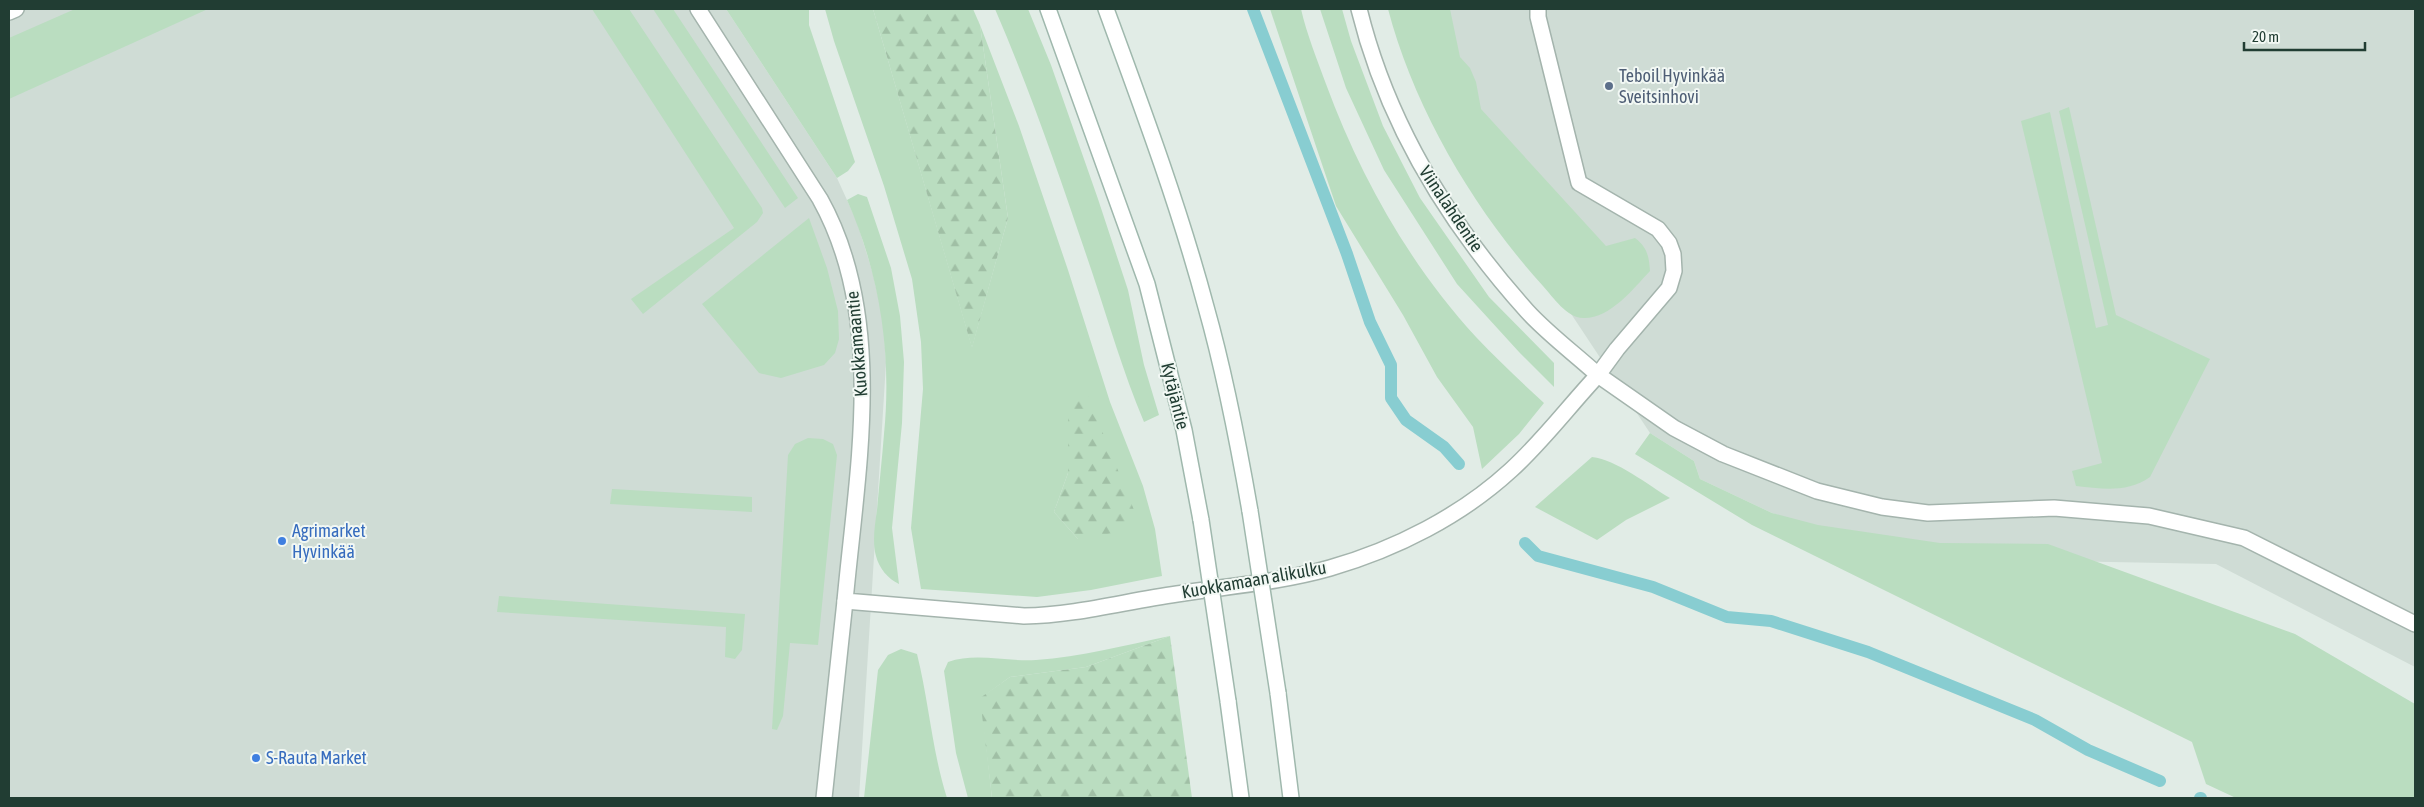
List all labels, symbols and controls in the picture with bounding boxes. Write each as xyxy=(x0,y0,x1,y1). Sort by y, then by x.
scale bar xyxy=(2244,20,2365,52)
text: 20 m xyxy=(2252,28,2279,45)
place label: Teboil Hyvinkää Sveitsinhovi xyxy=(1619,65,1725,107)
marker: Teboil Hyvinkää Sveitsinhovi xyxy=(1603,80,1615,92)
street label: Viinalahdentie xyxy=(1415,162,1488,256)
street label: Kuokkamaantie xyxy=(841,290,872,398)
street label: Kytäjäntie xyxy=(1157,360,1194,431)
place label: Agrimarket Hyvinkää xyxy=(292,520,366,562)
marker: Agrimarket Hyvinkää xyxy=(276,535,288,547)
street label: Kuokkamaan alikulku xyxy=(1180,556,1328,603)
place label: S-Rauta Market xyxy=(266,747,367,768)
marker: S-Rauta Market xyxy=(250,752,262,764)

